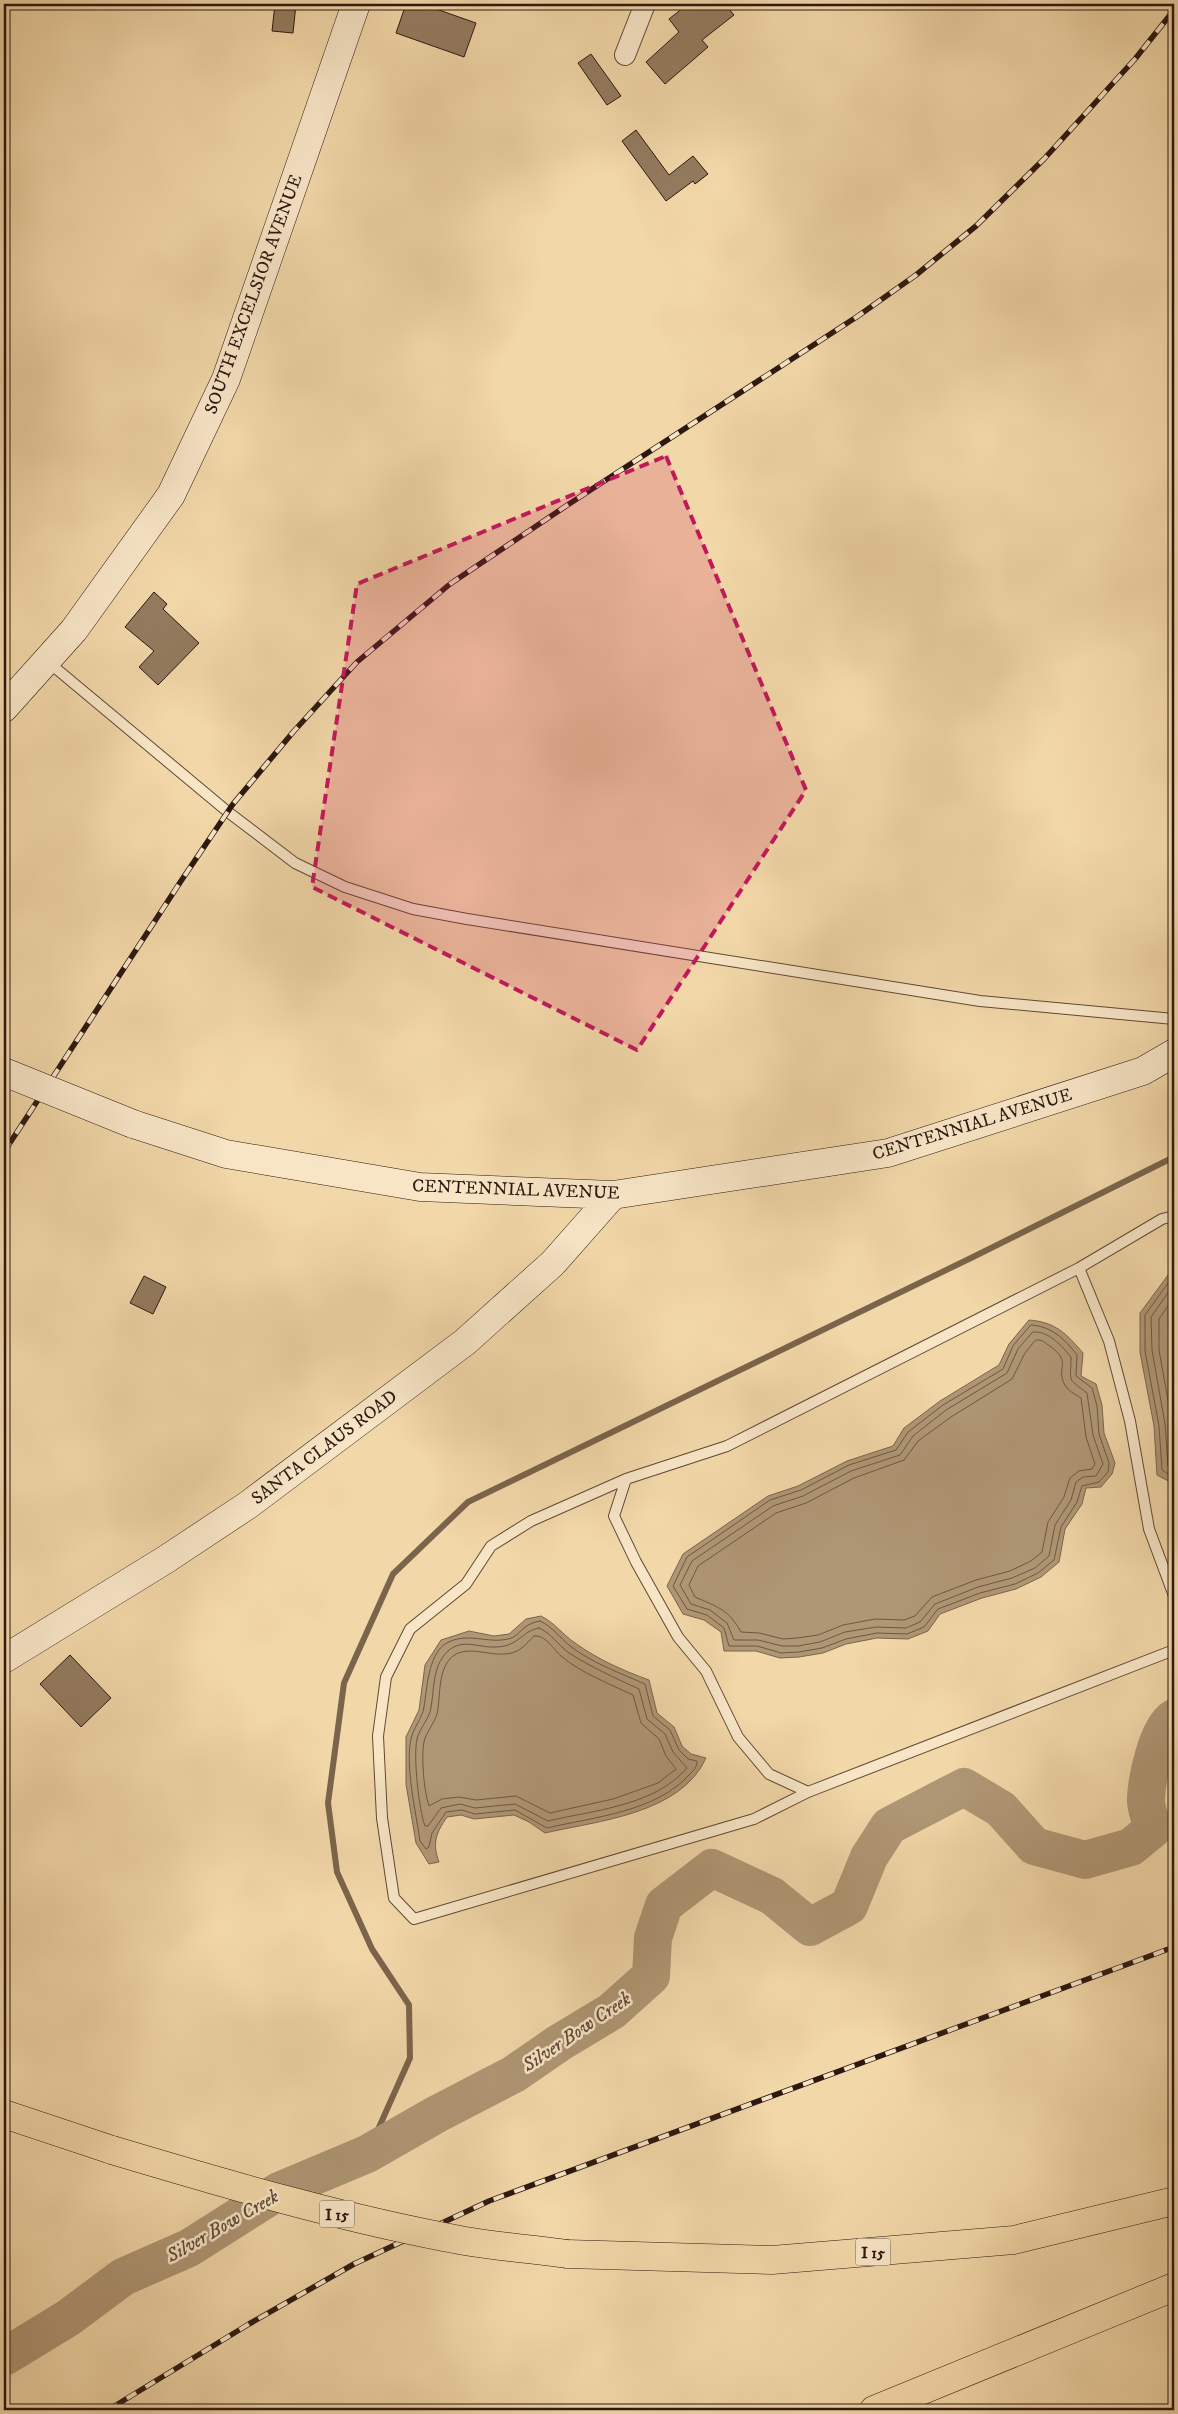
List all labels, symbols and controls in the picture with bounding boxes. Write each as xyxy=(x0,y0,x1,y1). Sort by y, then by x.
street label: SOUTH EXCELSIOR AVENUE xyxy=(200,171,308,417)
street label: CENTENNIAL AVENUE xyxy=(870,1084,1075,1166)
street label: CENTENNIAL AVENUE xyxy=(412,1175,620,1205)
street label: SANTA CLAUS ROAD xyxy=(247,1386,402,1510)
water label: Silver Bow Creek xyxy=(518,1988,635,2077)
water label: Silver Bow Creek xyxy=(162,2185,283,2268)
road number: I 15 xyxy=(320,2200,354,2228)
road number: I 15 xyxy=(856,2238,890,2266)

